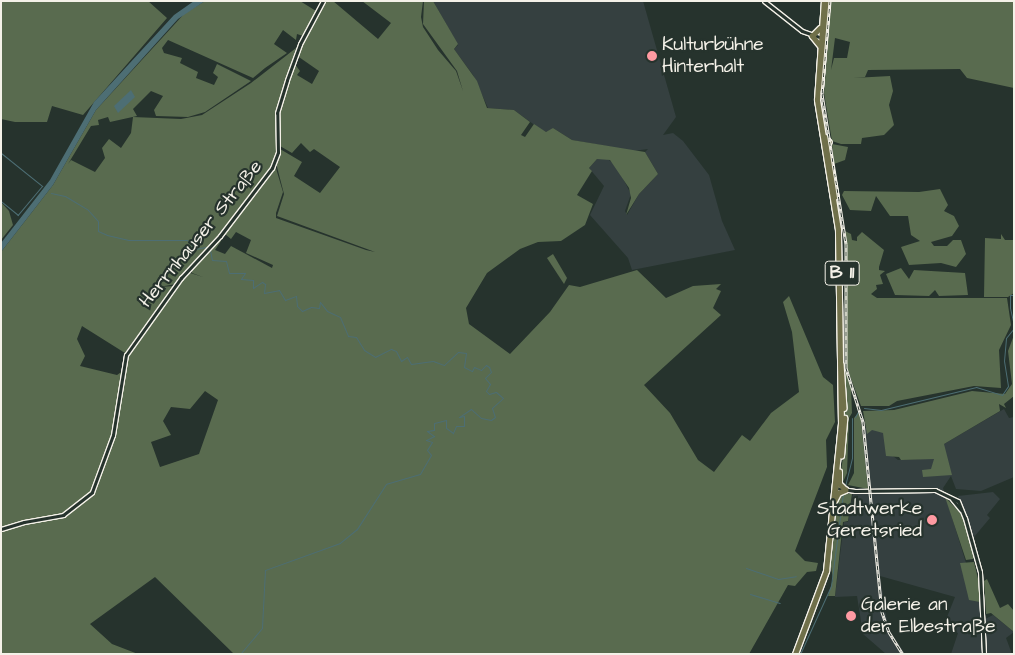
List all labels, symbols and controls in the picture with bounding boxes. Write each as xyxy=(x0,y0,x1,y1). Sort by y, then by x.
place label: Kulturbühne Hinterhalt xyxy=(662,34,763,78)
marker: Kulturbühne Hinterhalt xyxy=(646,50,658,62)
street label: Herrnhauser Straße xyxy=(135,156,267,312)
road number: B 11 xyxy=(824,258,860,288)
place label: Stadtwerke Geretsried xyxy=(817,498,922,542)
marker: Stadtwerke Geretsried xyxy=(926,514,938,526)
place label: Galerie an der Elbestraße xyxy=(861,594,995,638)
marker: Galerie an der Elbestraße xyxy=(845,610,857,622)

